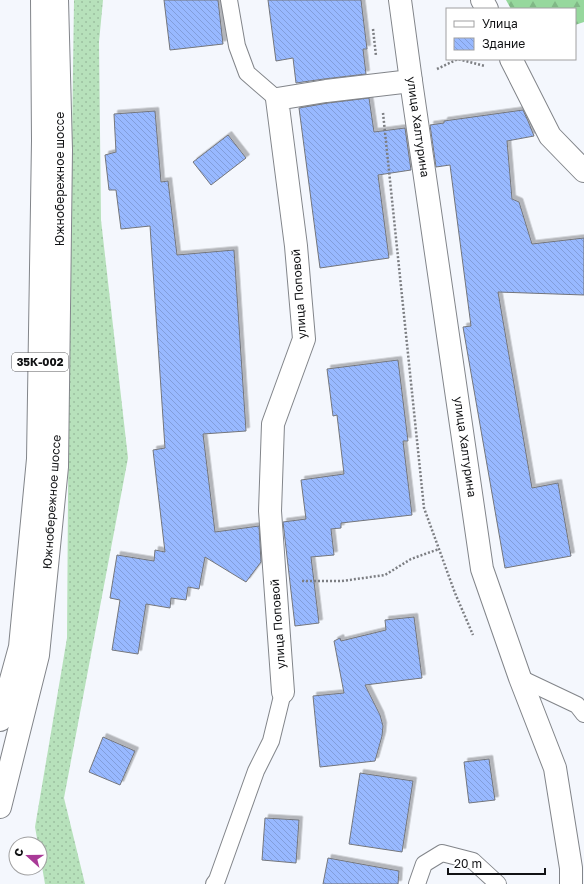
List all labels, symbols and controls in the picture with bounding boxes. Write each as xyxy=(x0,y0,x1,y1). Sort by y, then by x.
legend xyxy=(446,8,576,60)
text: Улица xyxy=(482,16,518,31)
text: Здание xyxy=(482,36,525,51)
street label: улица Халтурина xyxy=(404,76,433,178)
street label: Южнобережное шоссе xyxy=(52,112,67,246)
street label: улица Поповой xyxy=(288,249,309,339)
road number: 35К-002 xyxy=(12,353,68,371)
street label: улица Халтурина xyxy=(451,396,480,498)
street label: Южнобережное шоссе xyxy=(39,434,64,570)
street label: улица Поповой xyxy=(267,579,288,669)
north arrow xyxy=(8,836,48,876)
text: С xyxy=(11,846,26,858)
scale bar xyxy=(448,850,545,876)
text: 20 m xyxy=(454,856,482,871)

